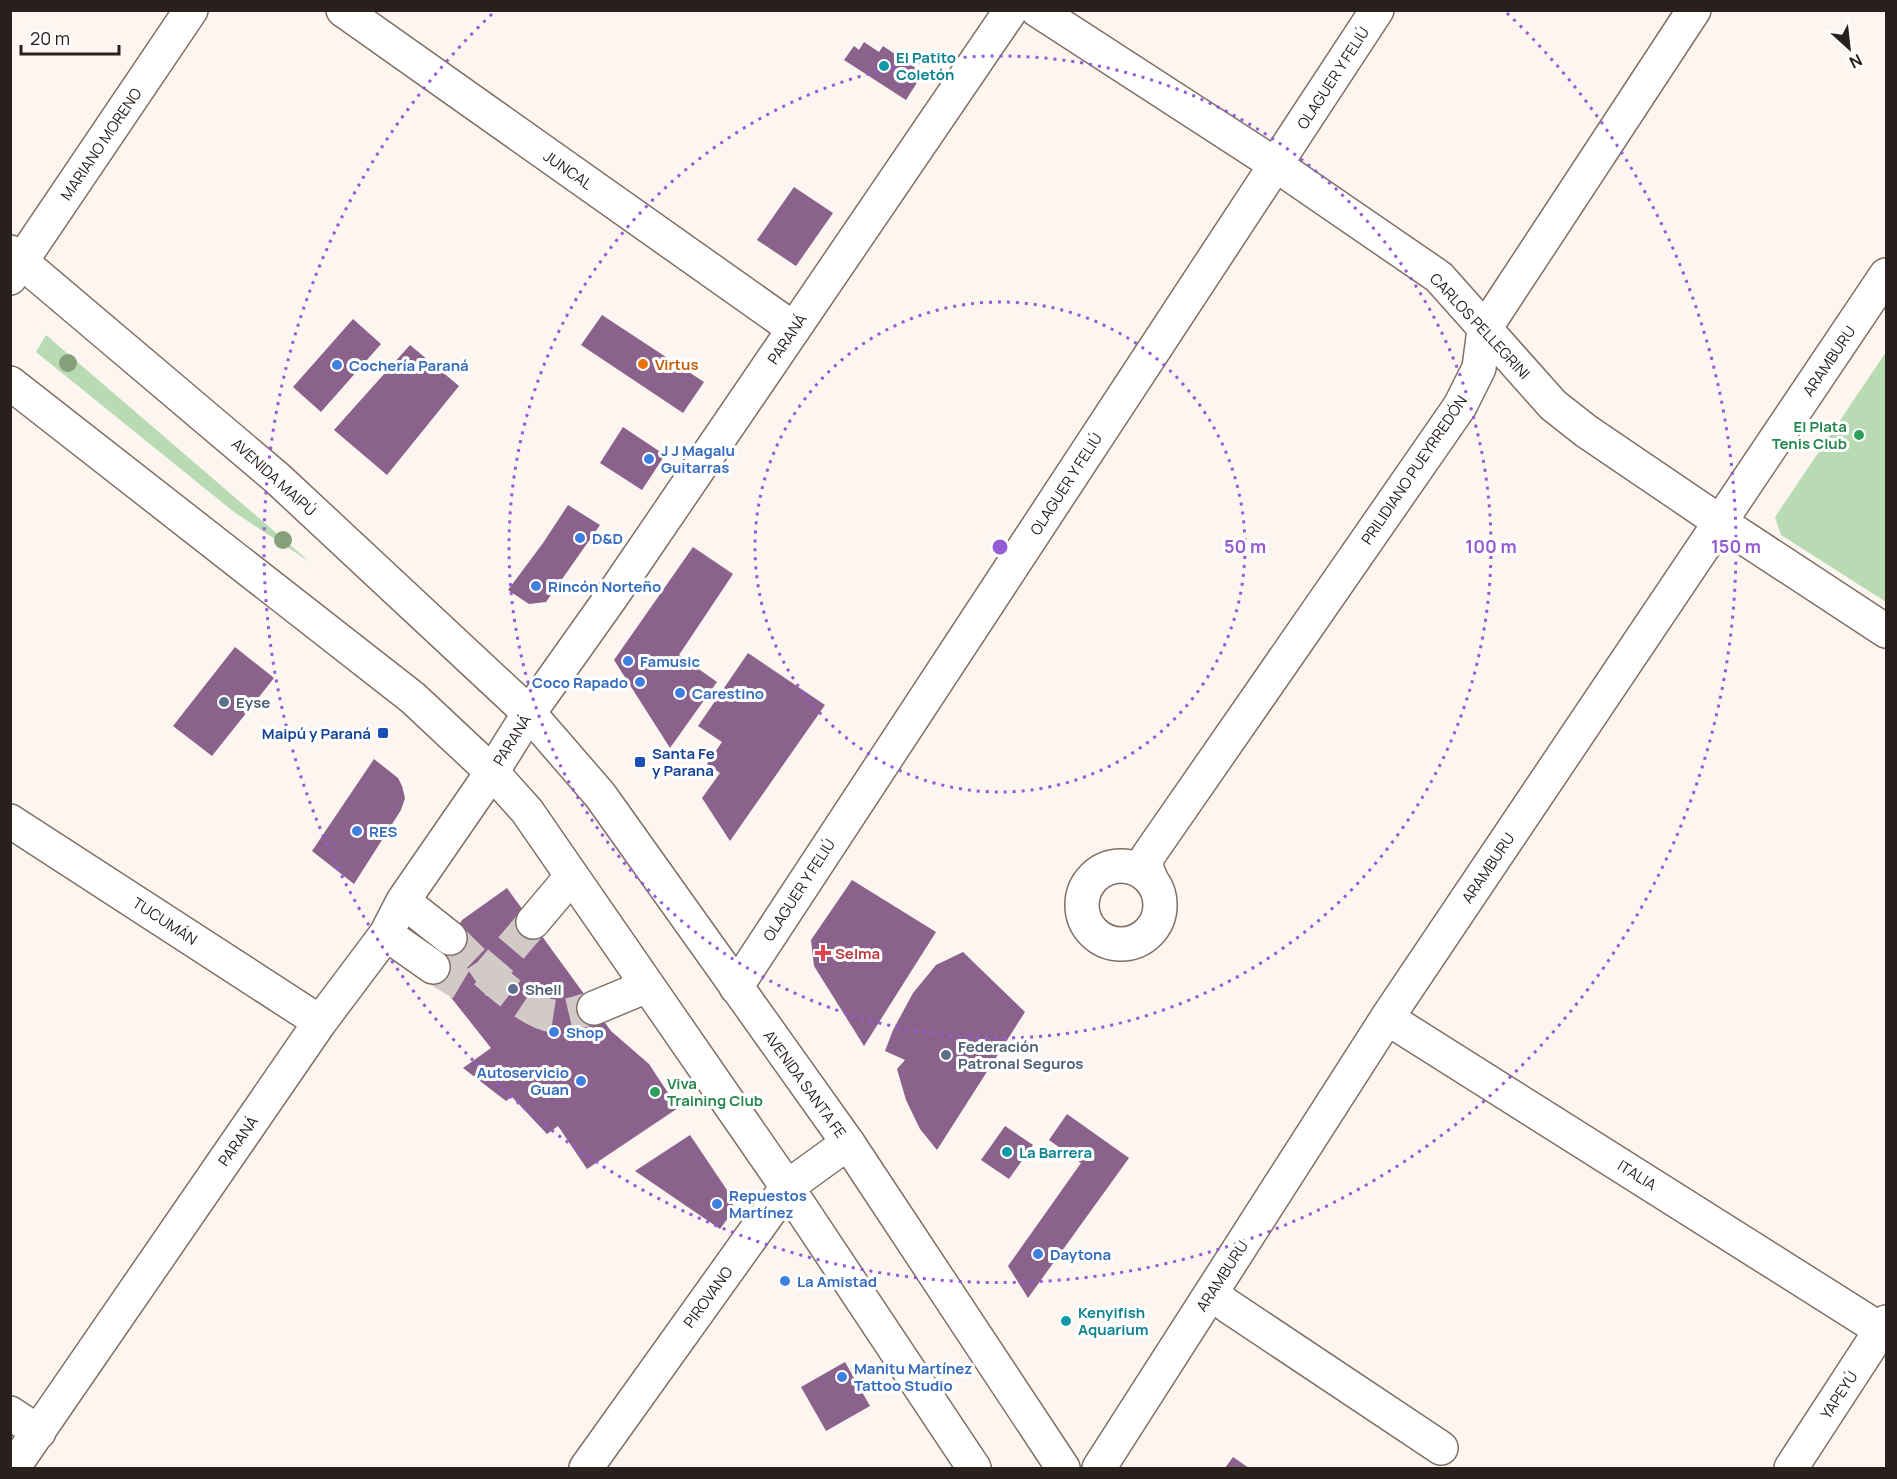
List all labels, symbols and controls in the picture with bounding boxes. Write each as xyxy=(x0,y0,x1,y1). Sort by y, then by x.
scale bar xyxy=(21,18,118,56)
north arrow xyxy=(1819,18,1879,78)
street label: OLAGUER Y FELIÚ xyxy=(1292,23,1374,133)
text: 20 m xyxy=(30,26,70,50)
place label: El Patito Coletón xyxy=(896,47,956,85)
text: N xyxy=(1846,49,1866,74)
marker: El Patito Coletón xyxy=(877,59,891,73)
street label: MARIANO MORENO xyxy=(56,84,146,204)
street label: JUNCAL xyxy=(539,146,597,195)
street label: CARLOS PELLEGRINI xyxy=(1425,268,1535,384)
street label: PARANÁ xyxy=(762,309,812,368)
street label: ARAMBURU xyxy=(1798,322,1860,400)
place label: Virtus xyxy=(655,354,699,375)
place label: Cochería Paraná xyxy=(349,355,469,376)
marker: Virtus xyxy=(636,357,650,371)
marker: Cochería Paraná xyxy=(330,358,344,372)
street label: PRILIDIANO PUEYRREDÓN xyxy=(1356,391,1472,549)
place label: El Plata Tenis Club xyxy=(1772,416,1847,454)
marker: El Plata Tenis Club xyxy=(1852,428,1866,442)
street label: OLAGUER Y FELIÚ xyxy=(1025,429,1107,539)
street label: AVENIDA MAIPÚ xyxy=(227,433,321,521)
place label: J J Magalu Guitarras xyxy=(661,440,735,478)
marker: J J Magalu Guitarras xyxy=(642,452,656,466)
place label: D&D xyxy=(592,528,623,549)
marker: D&D xyxy=(573,531,587,545)
text: 50 m xyxy=(1224,534,1266,558)
text: 100 m xyxy=(1465,534,1517,558)
text: 150 m xyxy=(1711,534,1761,558)
centre of rings xyxy=(990,537,1010,557)
place label: Rincón Norteño xyxy=(548,576,661,597)
marker: Rincón Norteño xyxy=(529,579,543,593)
place label: Famusic xyxy=(640,651,700,672)
marker: Famusic xyxy=(621,654,635,668)
place label: Coco Rapado xyxy=(532,672,628,693)
marker: Coco Rapado xyxy=(633,675,647,689)
place label: Carestino xyxy=(692,683,764,704)
marker: Carestino xyxy=(673,686,687,700)
place label: Eyse xyxy=(236,692,270,713)
marker: Eyse xyxy=(217,695,231,709)
street label: PARANÁ xyxy=(488,710,536,770)
place label: Maipú y Paraná xyxy=(262,723,371,744)
marker: Maipú y Paraná xyxy=(376,726,390,740)
place label: Santa Fe y Parana xyxy=(652,743,715,781)
marker: Santa Fe y Parana xyxy=(633,755,647,769)
place label: RES xyxy=(369,821,398,842)
marker: RES xyxy=(350,824,364,838)
street label: ARAMBURU xyxy=(1457,829,1519,907)
street label: OLAGUER Y FELIÚ xyxy=(758,835,840,945)
street label: TUCUMÁN xyxy=(129,892,201,950)
place label: Selma xyxy=(835,943,880,964)
marker: Selma xyxy=(816,946,830,960)
place label: Shell xyxy=(525,979,562,1000)
marker: Shell xyxy=(506,982,520,996)
place label: Shop xyxy=(566,1022,604,1043)
marker: Shop xyxy=(547,1025,561,1039)
street label: AVENIDA SANTA FE xyxy=(759,1026,851,1142)
place label: Federación Patronal Seguros xyxy=(958,1036,1083,1074)
marker: Federación Patronal Seguros xyxy=(939,1048,953,1062)
place label: Autoservicio Guan xyxy=(477,1062,569,1100)
place label: Viva Training Club xyxy=(667,1073,763,1111)
marker: Autoservicio Guan xyxy=(574,1074,588,1088)
marker: Viva Training Club xyxy=(648,1085,662,1099)
street label: PARANÁ xyxy=(213,1111,263,1170)
place label: La Barrera xyxy=(1019,1142,1092,1163)
marker: La Barrera xyxy=(1000,1145,1014,1159)
street label: ITALIA xyxy=(1613,1155,1661,1195)
place label: Repuestos Martínez xyxy=(729,1185,807,1223)
marker: Repuestos Martínez xyxy=(710,1197,724,1211)
street label: ARAMBURU xyxy=(1191,1236,1253,1316)
place label: Daytona xyxy=(1050,1244,1111,1265)
marker: Daytona xyxy=(1031,1247,1045,1261)
street label: PIROVANO xyxy=(679,1262,737,1332)
place label: La Amistad xyxy=(797,1271,877,1292)
marker: La Amistad xyxy=(778,1274,792,1288)
place label: Kenyifish Aquarium xyxy=(1078,1302,1148,1340)
marker: Kenyifish Aquarium xyxy=(1059,1314,1073,1328)
place label: Manitu Martínez Tattoo Studio xyxy=(854,1358,972,1396)
street label: YAPEYÚ xyxy=(1816,1367,1862,1423)
marker: Manitu Martínez Tattoo Studio xyxy=(835,1370,849,1384)

